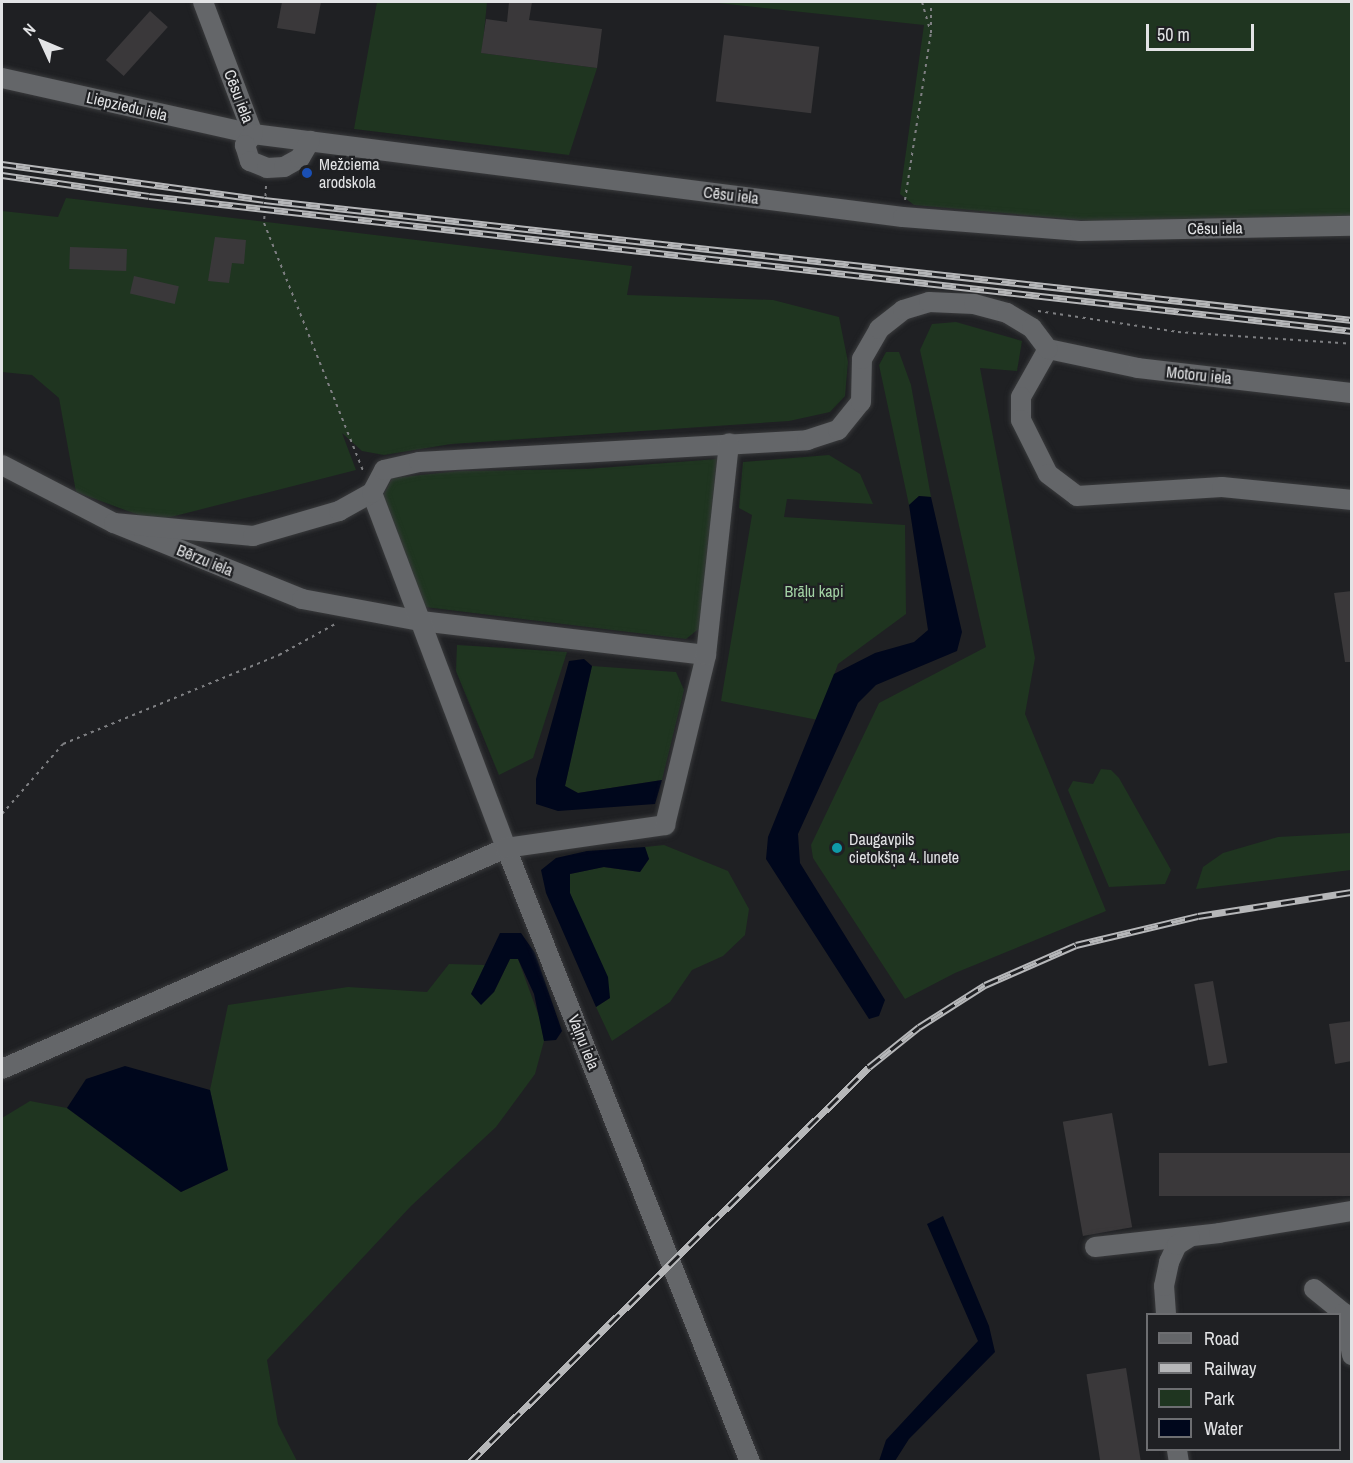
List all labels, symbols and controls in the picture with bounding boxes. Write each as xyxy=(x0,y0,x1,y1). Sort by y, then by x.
north arrow xyxy=(12,12,72,72)
scale bar xyxy=(1149,12,1257,50)
text: N xyxy=(18,18,40,41)
text: 50 m xyxy=(1157,22,1190,47)
street label: Cēsu iela xyxy=(220,67,258,125)
street label: Liepziedu iela xyxy=(85,87,169,125)
place label: Mežciema arodskola xyxy=(319,154,380,192)
marker: Mežciema arodskola xyxy=(300,166,314,180)
street label: Cēsu iela xyxy=(702,182,760,208)
street label: Cēsu iela xyxy=(1187,218,1243,238)
street label: Motoru iela xyxy=(1165,362,1233,388)
street label: Bērzu iela xyxy=(174,540,236,580)
park label: Brāļu kapi xyxy=(784,581,844,601)
place label: Daugavpils cietokšņa 4. lunete xyxy=(849,829,959,867)
marker: Daugavpils cietokšņa 4. lunete xyxy=(830,841,844,855)
street label: Vaļņu iela xyxy=(564,1012,604,1072)
legend xyxy=(1146,1313,1341,1451)
text: Road xyxy=(1204,1326,1239,1351)
text: Railway xyxy=(1204,1356,1257,1381)
text: Park xyxy=(1204,1386,1234,1411)
text: Water xyxy=(1204,1416,1243,1441)

